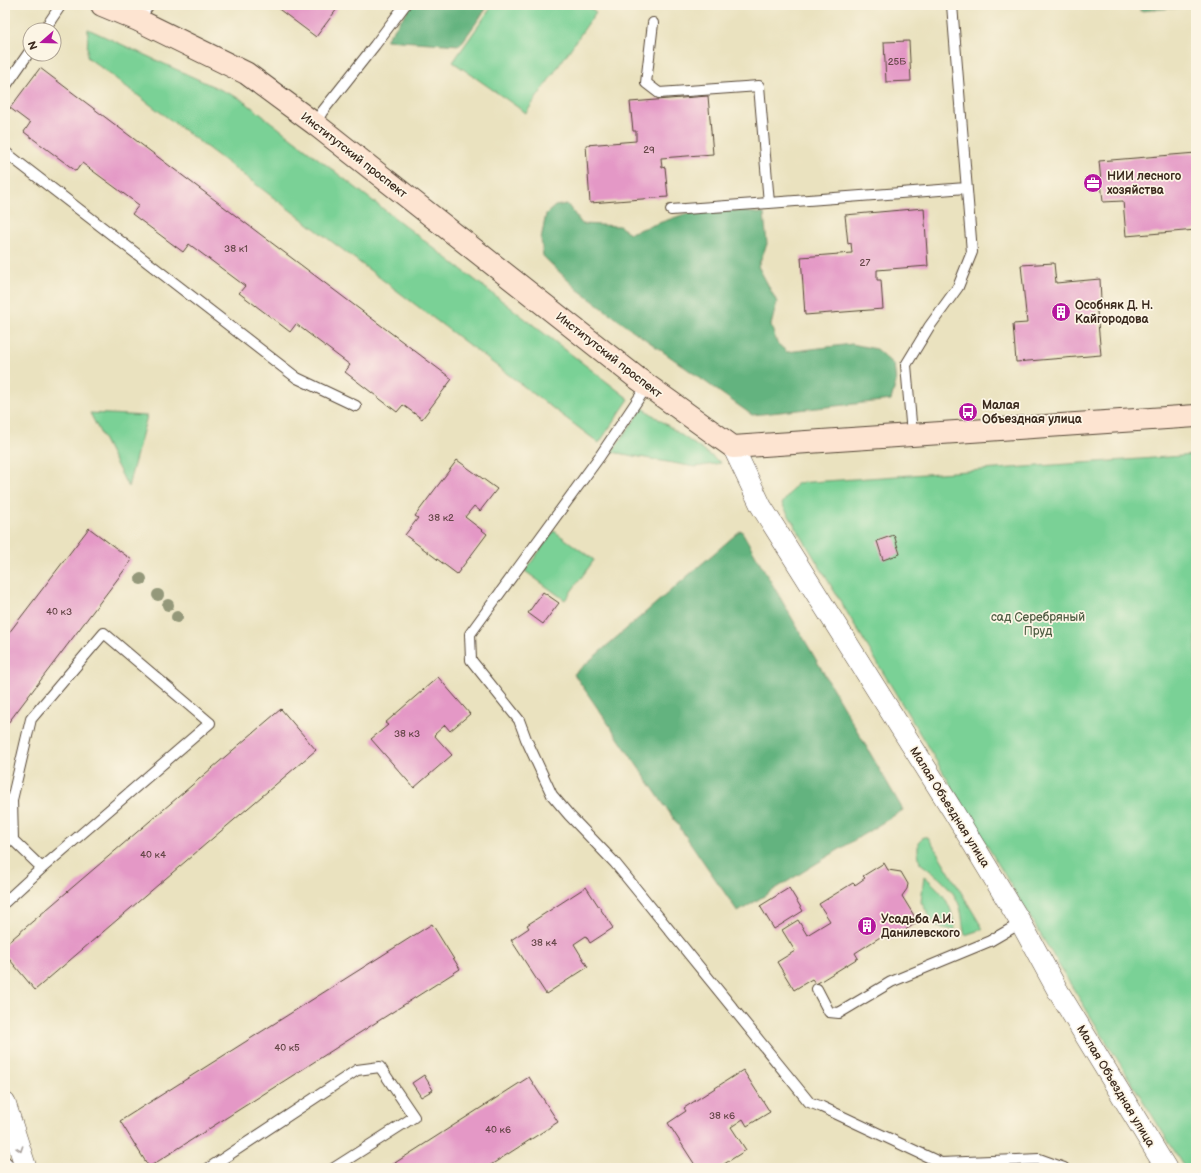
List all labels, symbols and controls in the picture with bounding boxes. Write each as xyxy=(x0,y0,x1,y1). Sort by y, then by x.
north arrow xyxy=(22,22,62,62)
text: N xyxy=(26,39,41,51)
house number: 25Б xyxy=(888,56,906,68)
street label: Институтский проспект xyxy=(298,109,410,202)
house number: 29 xyxy=(643,144,655,156)
place label: НИИ лесного хозяйства xyxy=(1107,169,1182,198)
office icon: НИИ лесного хозяйства xyxy=(1082,172,1104,194)
house number: 38 к1 xyxy=(224,243,248,255)
house number: 27 xyxy=(860,257,870,269)
place label: Особняк Д. Н. Кайгородова xyxy=(1075,298,1153,327)
building icon: Особняк Д. Н. Кайгородова xyxy=(1050,301,1072,323)
street label: Институтский проспект xyxy=(553,309,665,402)
place label: Малая Объездная улица xyxy=(982,398,1083,427)
bus stop icon: Малая Объездная улица xyxy=(957,401,979,423)
house number: 38 к2 xyxy=(428,512,454,524)
house number: 40 к3 xyxy=(46,606,72,618)
park label: сад Серебряный Пруд xyxy=(991,610,1085,639)
house number: 38 к3 xyxy=(394,728,420,740)
street label: Малая Объездная улица xyxy=(906,744,993,870)
house number: 40 к4 xyxy=(140,849,166,861)
place label: Усадьба А.И. Данилевского xyxy=(881,912,961,941)
building icon: Усадьба А.И. Данилевского xyxy=(856,915,878,937)
house number: 38 к4 xyxy=(531,937,557,949)
street label: Малая Объездная улица xyxy=(1073,1023,1158,1150)
house number: 40 к5 xyxy=(274,1042,300,1054)
house number: 38 к6 xyxy=(709,1110,735,1122)
house number: 40 к6 xyxy=(485,1124,511,1136)
one-way arrow xyxy=(15,1145,24,1152)

